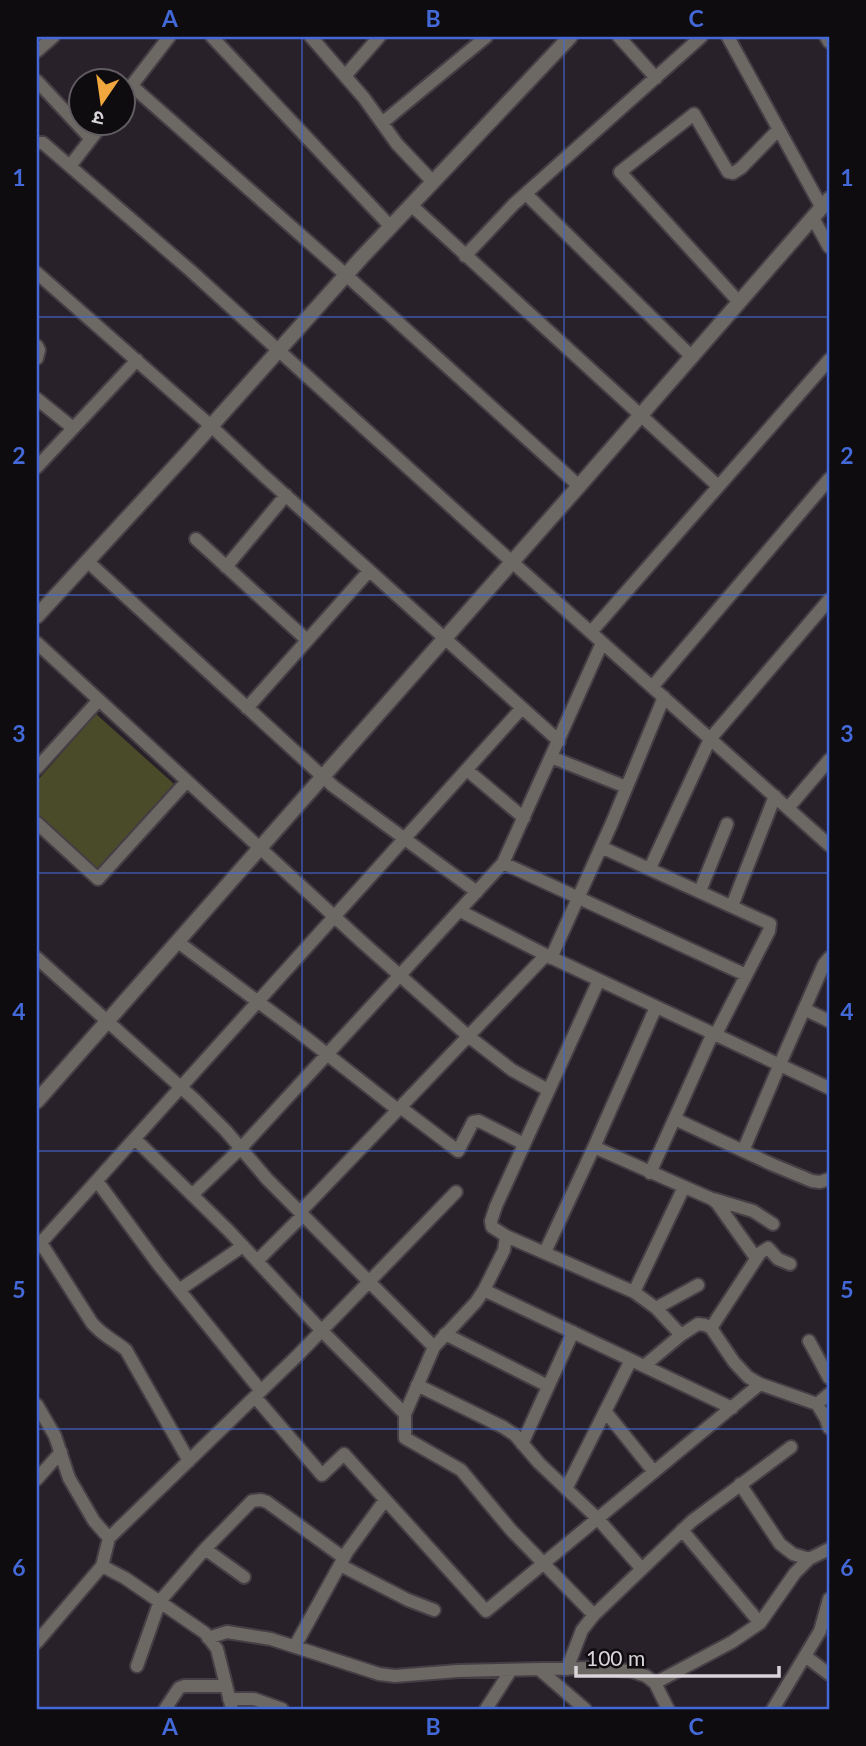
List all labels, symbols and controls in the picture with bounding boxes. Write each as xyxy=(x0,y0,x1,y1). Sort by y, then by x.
text: A xyxy=(161,4,179,32)
text: B xyxy=(425,4,441,32)
text: C xyxy=(688,4,704,32)
north arrow xyxy=(66,66,136,136)
text: उ xyxy=(89,106,106,132)
text: 1 xyxy=(12,163,26,191)
text: 1 xyxy=(840,163,854,191)
text: 2 xyxy=(12,441,26,469)
text: 2 xyxy=(840,441,854,469)
text: 3 xyxy=(12,719,26,747)
text: 3 xyxy=(840,719,854,747)
text: 4 xyxy=(12,997,26,1025)
text: 4 xyxy=(840,997,854,1025)
text: 5 xyxy=(12,1275,26,1303)
text: 5 xyxy=(840,1275,854,1303)
text: 6 xyxy=(12,1553,26,1581)
text: 6 xyxy=(840,1553,854,1581)
scale bar xyxy=(576,1634,778,1678)
text: 100 m xyxy=(586,1645,645,1670)
text: A xyxy=(161,1712,179,1740)
text: B xyxy=(425,1712,441,1740)
text: C xyxy=(688,1712,704,1740)

